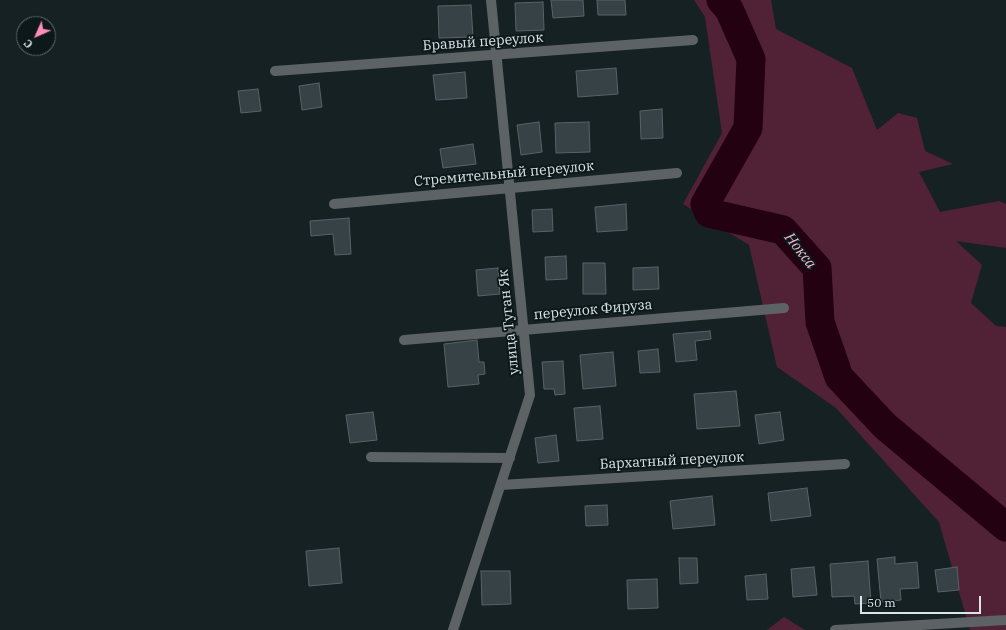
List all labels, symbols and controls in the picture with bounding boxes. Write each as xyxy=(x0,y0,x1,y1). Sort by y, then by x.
north arrow xyxy=(16,16,56,56)
street label: Бравый переулок xyxy=(422,29,544,55)
text: С xyxy=(21,36,36,51)
street label: Стремительный переулок xyxy=(413,158,595,190)
water label: Нокса xyxy=(780,229,820,273)
street label: улица Туган Як xyxy=(495,268,523,376)
street label: переулок Фируза xyxy=(533,296,653,324)
street label: Бархатный переулок xyxy=(599,449,745,473)
scale bar xyxy=(862,588,983,614)
text: 50 m xyxy=(867,595,896,610)

